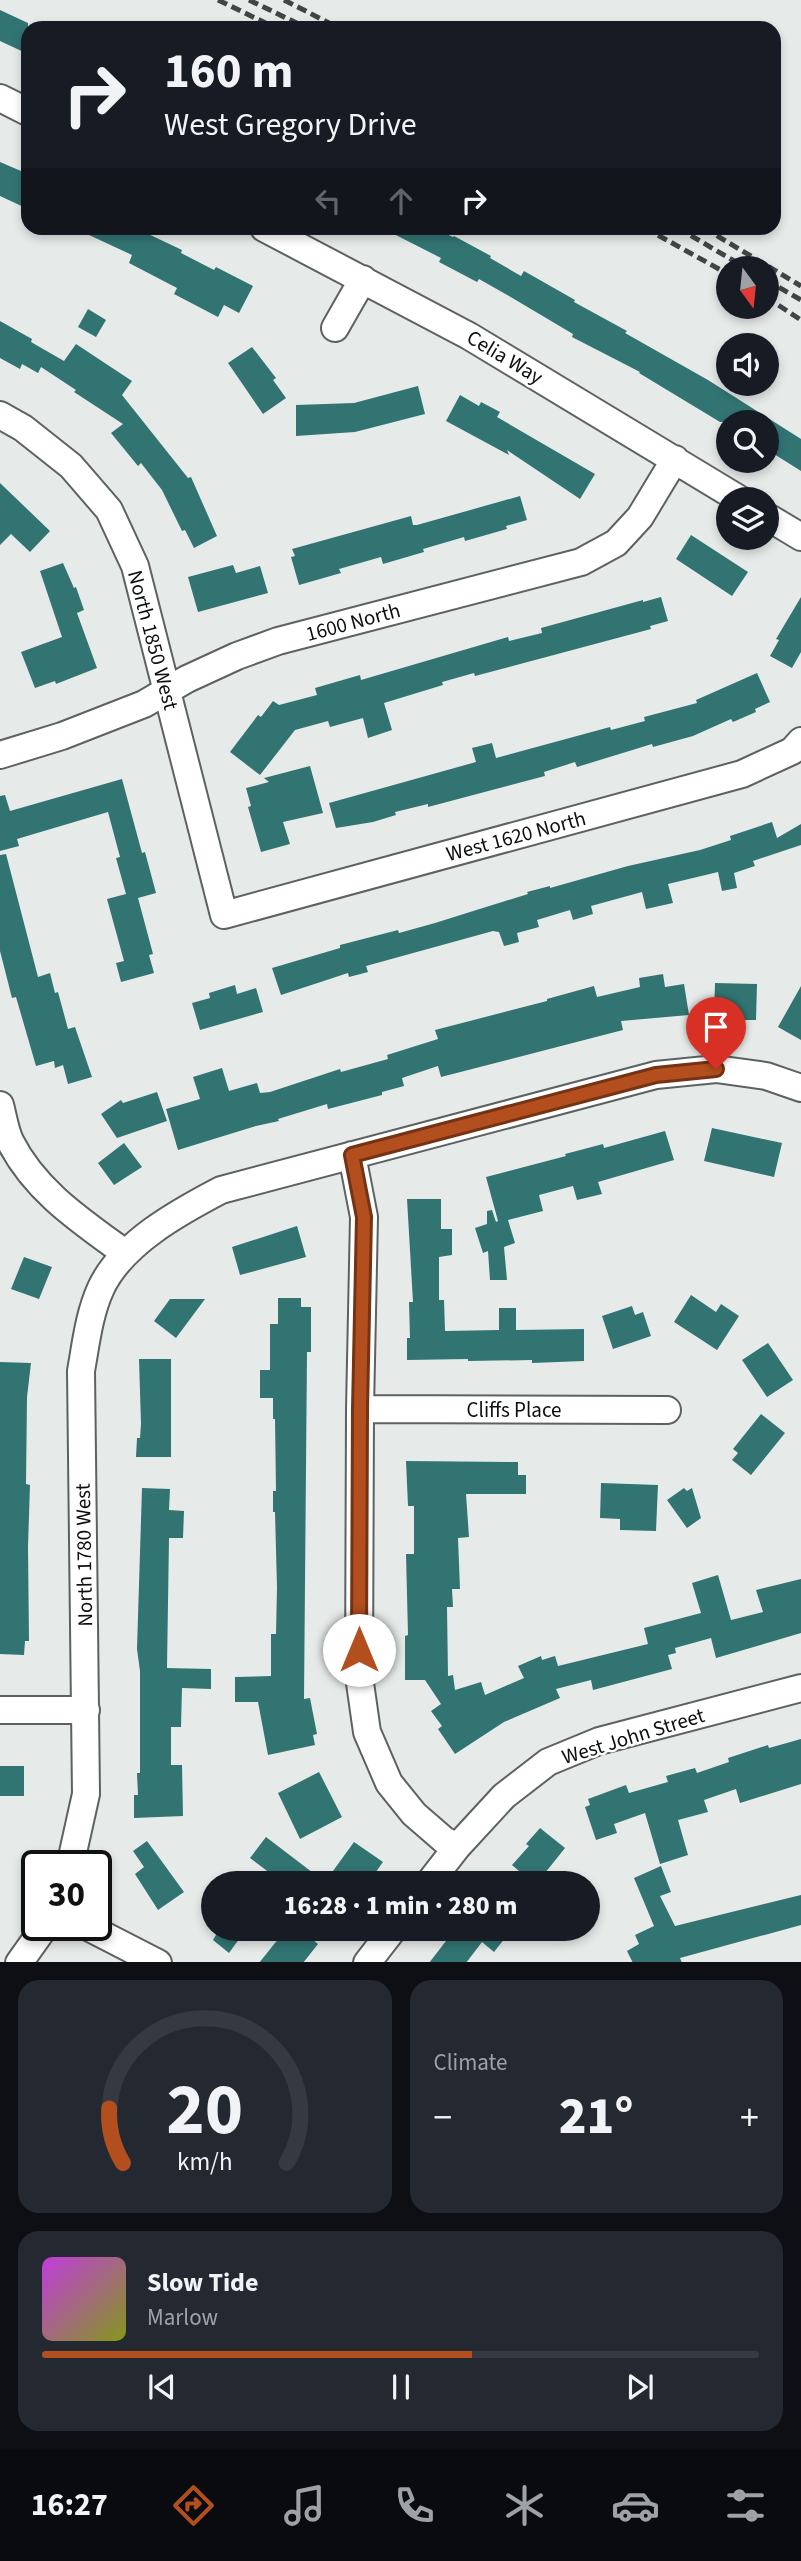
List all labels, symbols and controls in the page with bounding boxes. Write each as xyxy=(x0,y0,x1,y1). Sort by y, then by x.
text: 160 m xyxy=(164,37,293,107)
icon: right xyxy=(49,49,140,140)
text: West Gregory Drive xyxy=(164,102,417,148)
icon: left xyxy=(309,182,347,220)
icon: ahead xyxy=(382,182,420,220)
icon: right xyxy=(455,182,493,220)
north arrow xyxy=(716,256,779,318)
map controls xyxy=(716,256,779,550)
street label: Celia Way xyxy=(461,322,549,392)
button: sound xyxy=(716,333,779,396)
button: search xyxy=(716,410,779,473)
button: layers xyxy=(716,487,779,550)
street label: North 1850 West xyxy=(120,567,186,713)
street label: 1600 North xyxy=(302,595,404,649)
street label: West 1620 North xyxy=(443,803,589,869)
pin xyxy=(686,997,746,1069)
icon: arrive xyxy=(697,1008,735,1046)
street label: Cliffs Place xyxy=(467,1395,561,1425)
street label: North 1780 West xyxy=(68,1483,100,1627)
position arrow xyxy=(322,1613,396,1687)
street label: West John Street xyxy=(558,1700,708,1772)
speed limit sign: 30 xyxy=(21,1850,112,1941)
text: 16:28 · 1 min · 280 m xyxy=(284,1887,517,1924)
text: Climate xyxy=(434,2046,507,2079)
text: 20 xyxy=(166,2058,243,2162)
text: 21° xyxy=(559,2080,634,2154)
text: − xyxy=(434,2091,452,2145)
text: + xyxy=(740,2091,759,2145)
text: km/h xyxy=(177,2143,233,2179)
text: Slow Tide xyxy=(147,2264,258,2301)
text: Marlow xyxy=(147,2301,218,2334)
icon: previous xyxy=(143,2368,181,2406)
icon: pause xyxy=(382,2368,420,2406)
icon: next xyxy=(621,2368,659,2406)
icon: directions xyxy=(169,2481,218,2530)
icon: music xyxy=(280,2481,329,2530)
icon: phone xyxy=(390,2481,439,2530)
icon: climate xyxy=(500,2481,549,2530)
icon: car xyxy=(611,2481,660,2530)
icon: filters xyxy=(721,2481,770,2530)
text: 16:27 xyxy=(31,2482,108,2528)

